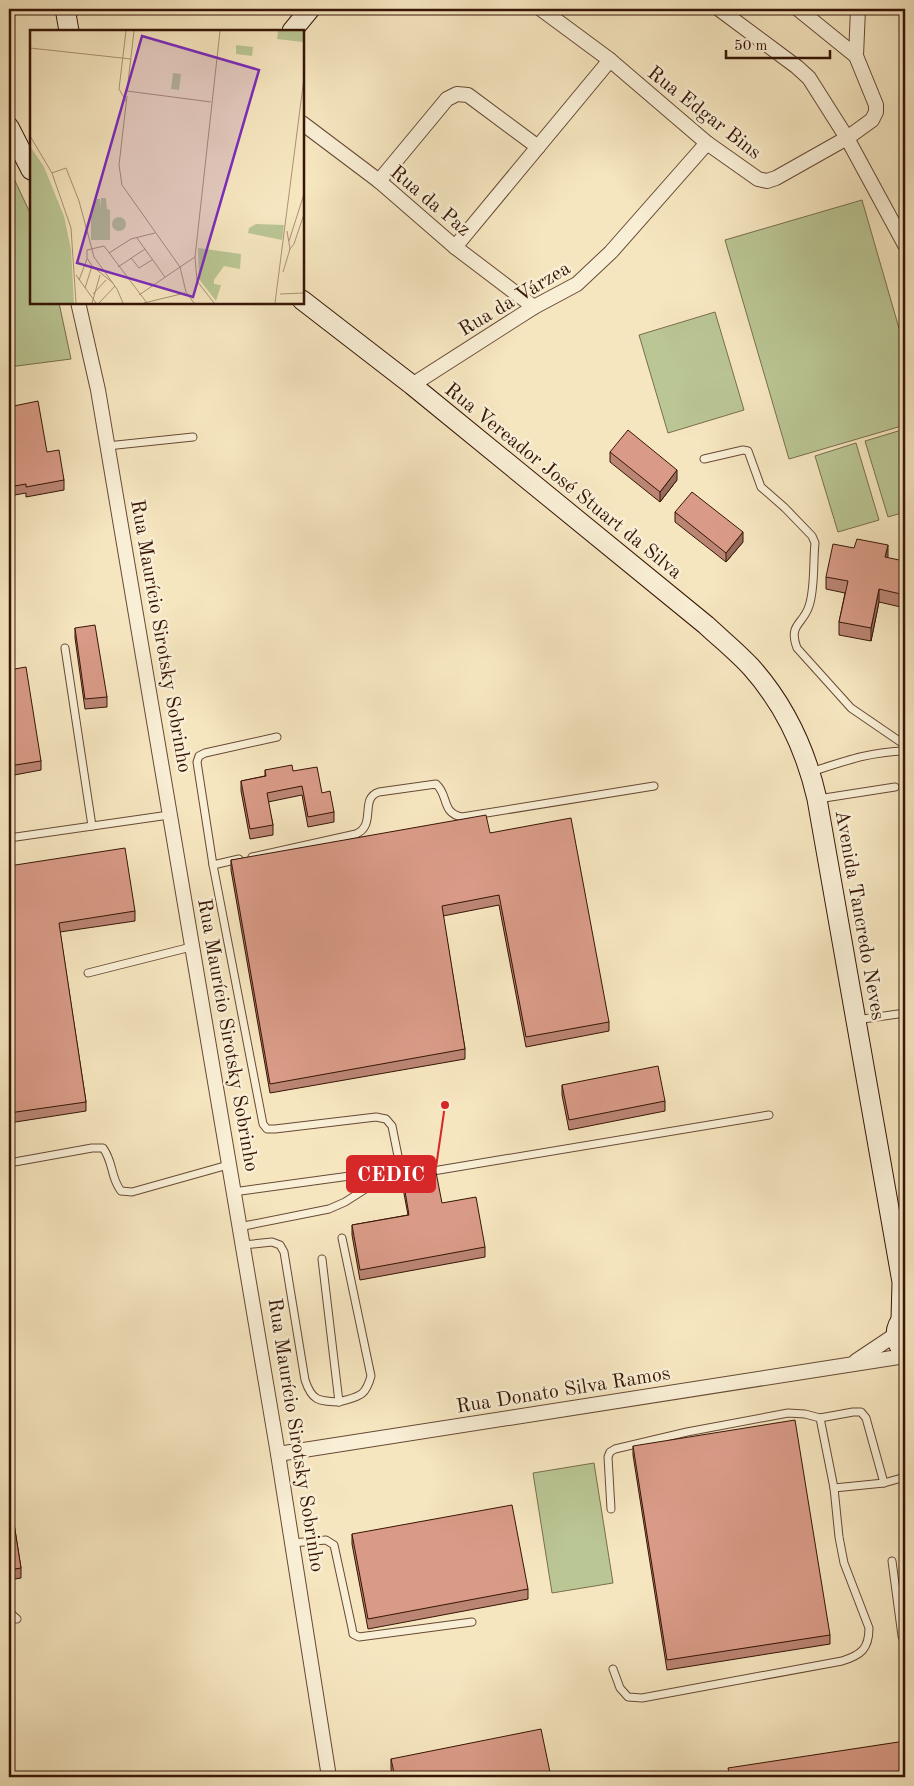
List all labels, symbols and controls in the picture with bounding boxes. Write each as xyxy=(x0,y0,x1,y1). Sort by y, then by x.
scale bar xyxy=(726,28,830,60)
inset map xyxy=(30,30,304,304)
text: 50 m xyxy=(734,39,768,54)
street label: Rua Edgar Bins xyxy=(643,63,764,164)
street label: Rua da Paz xyxy=(386,162,474,241)
street label: Rua da Várzea xyxy=(456,259,574,341)
street label: Rua Vereador José Stuart da Silva xyxy=(440,380,685,583)
street label: Rua Maurício Sirotsky Sobrinho xyxy=(126,498,194,774)
street label: Avenida Tancredo Neves xyxy=(831,809,887,1022)
street label: Rua Maurício Sirotsky Sobrinho xyxy=(193,897,261,1173)
callout: CEDIC xyxy=(347,1156,435,1192)
text: CEDIC xyxy=(357,1165,425,1186)
street label: Rua Maurício Sirotsky Sobrinho xyxy=(263,1297,327,1574)
street label: Rua Donato Silva Ramos xyxy=(455,1364,672,1418)

